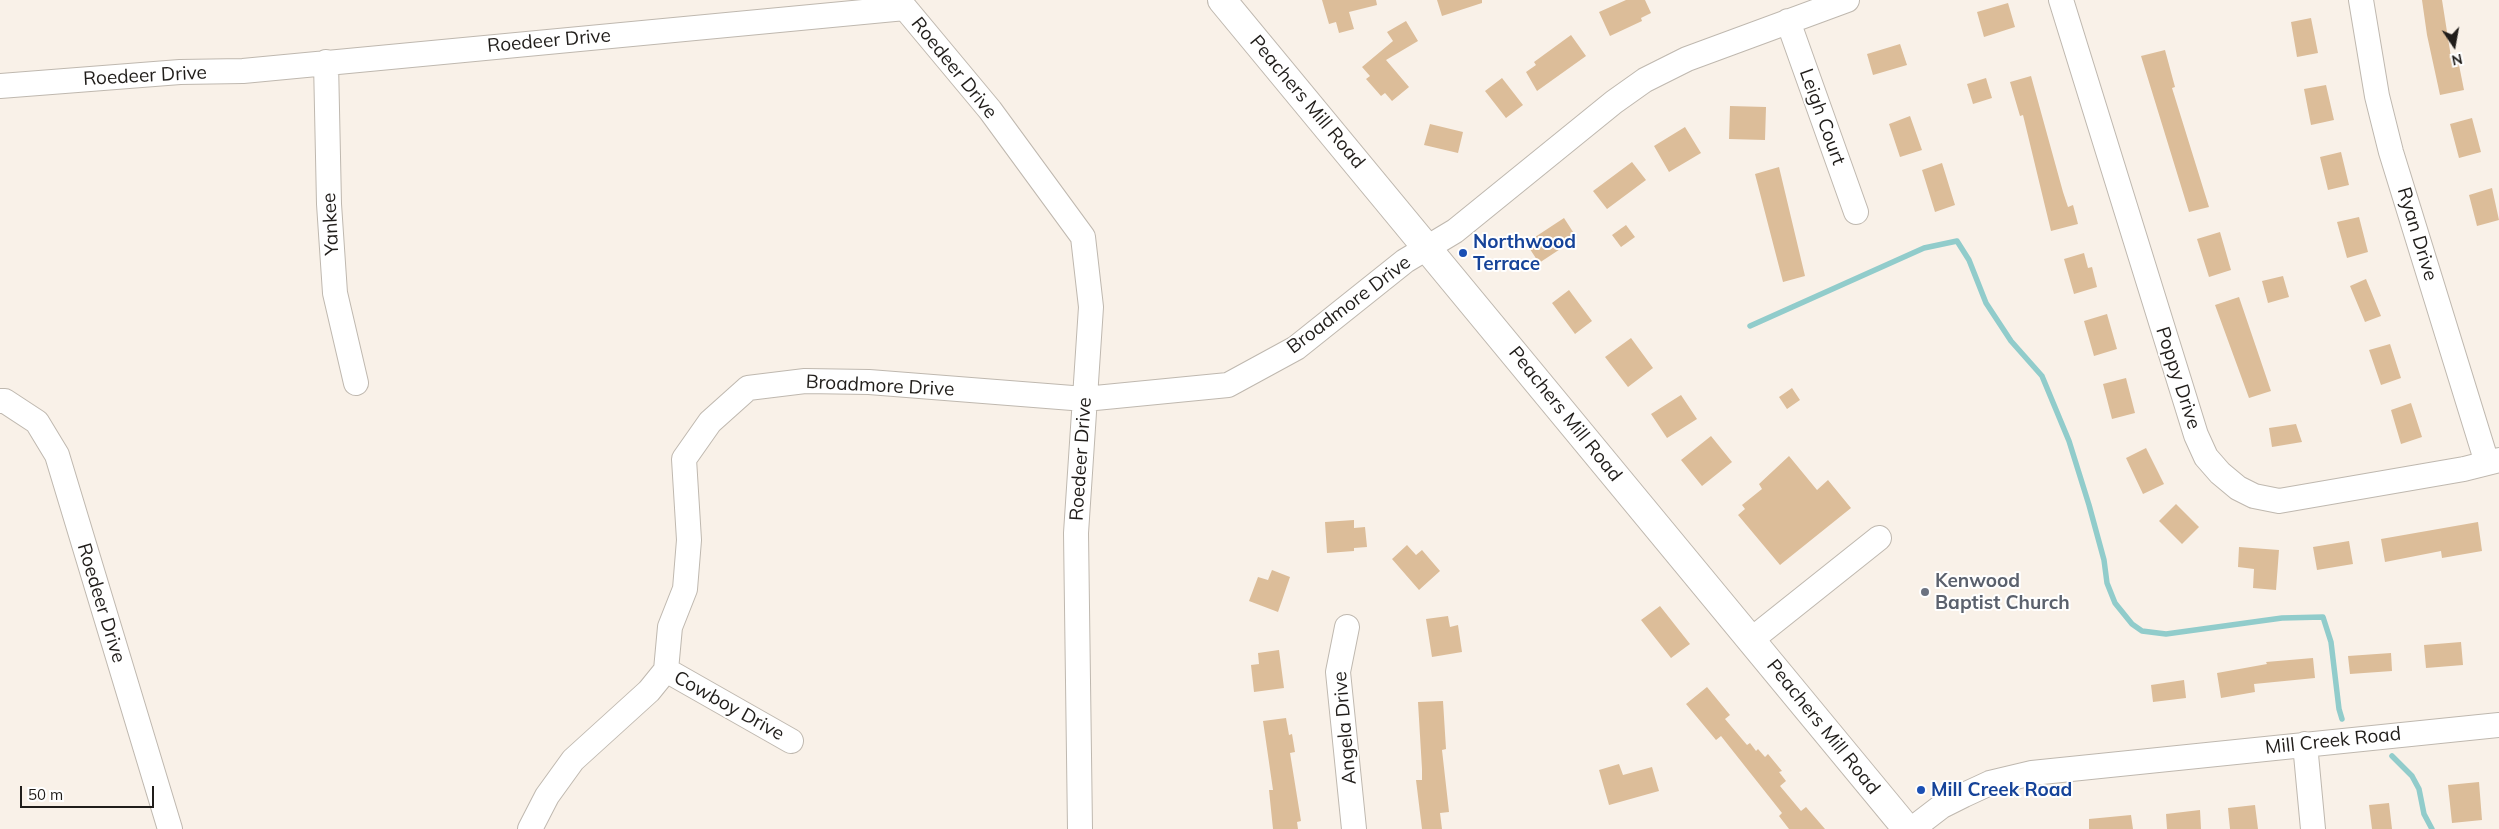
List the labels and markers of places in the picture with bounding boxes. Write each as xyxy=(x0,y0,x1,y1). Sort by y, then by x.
place label: Northwood Terrace xyxy=(1473,231,1576,275)
marker: Northwood Terrace xyxy=(1457,247,1469,259)
place label: Kenwood Baptist Church xyxy=(1935,570,2070,614)
marker: Kenwood Baptist Church xyxy=(1919,586,1931,598)
place label: Mill Creek Road xyxy=(1931,779,2072,801)
marker: Mill Creek Road xyxy=(1915,784,1927,796)

